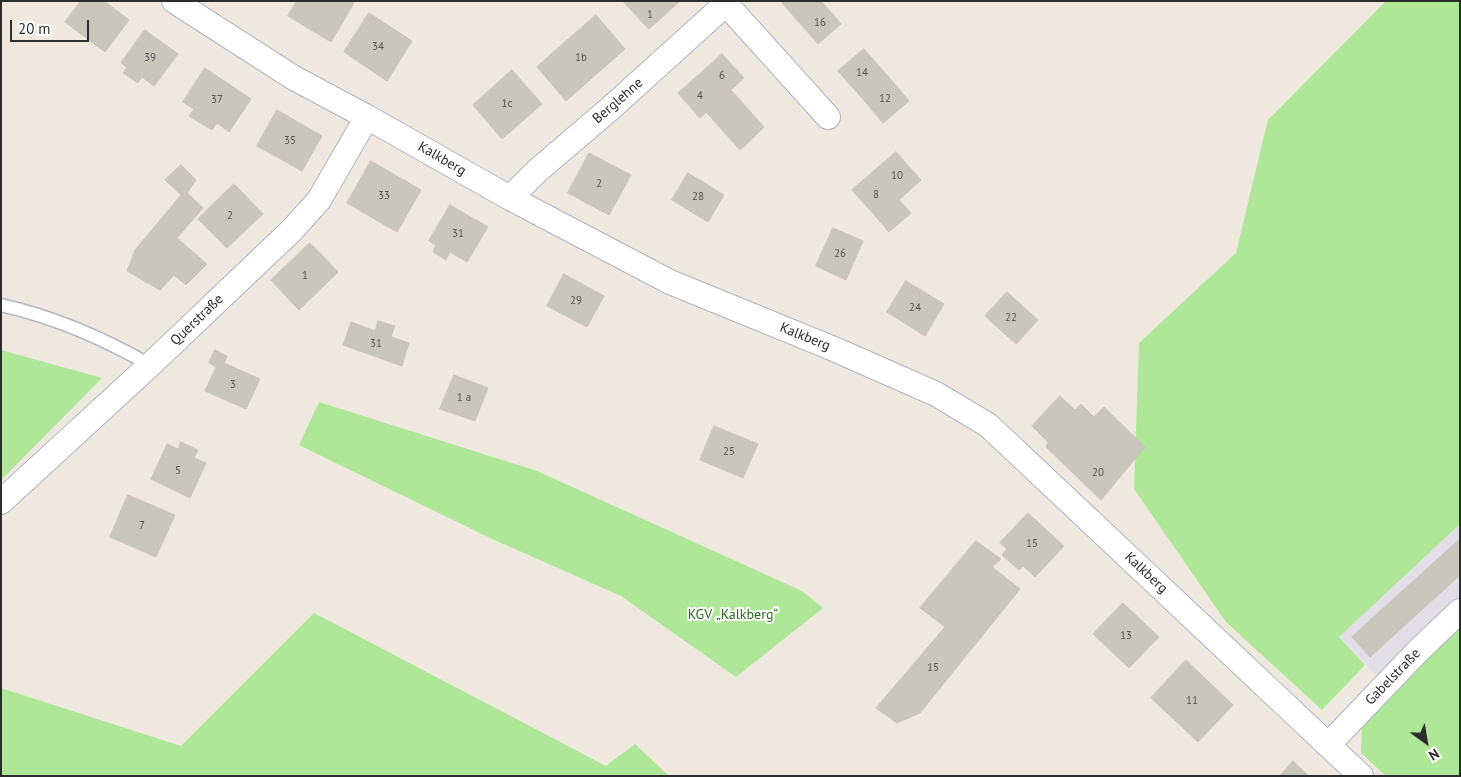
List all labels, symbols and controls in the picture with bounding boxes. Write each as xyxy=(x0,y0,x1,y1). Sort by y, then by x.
house number: 1 xyxy=(647,8,653,22)
scale bar xyxy=(12,10,91,42)
house number: 16 xyxy=(814,16,826,30)
text: 20 m xyxy=(18,19,51,38)
house number: 34 xyxy=(372,40,384,54)
house number: 39 xyxy=(144,51,156,65)
house number: 1b xyxy=(575,51,587,65)
house number: 14 xyxy=(856,66,868,80)
house number: 6 xyxy=(719,69,725,83)
street label: Berglehne xyxy=(589,75,647,127)
house number: 4 xyxy=(697,89,703,103)
house number: 12 xyxy=(879,92,891,106)
house number: 37 xyxy=(211,93,223,107)
house number: 1c xyxy=(502,97,512,111)
house number: 35 xyxy=(284,134,296,148)
street label: Kalkberg xyxy=(415,139,469,179)
house number: 10 xyxy=(891,169,903,183)
house number: 2 xyxy=(596,177,602,191)
house number: 8 xyxy=(873,188,879,202)
house number: 33 xyxy=(378,189,390,203)
house number: 28 xyxy=(692,190,704,204)
house number: 2 xyxy=(227,209,233,223)
house number: 31 xyxy=(452,227,464,241)
house number: 26 xyxy=(834,247,846,261)
house number: 1 xyxy=(302,269,308,283)
street label: Querstraße xyxy=(167,291,227,349)
house number: 29 xyxy=(570,294,582,308)
house number: 24 xyxy=(909,301,921,315)
house number: 22 xyxy=(1005,311,1017,325)
street label: Kalkberg xyxy=(777,319,833,355)
house number: 31 xyxy=(370,337,382,351)
house number: 3 xyxy=(230,378,236,392)
house number: 1 a xyxy=(457,391,471,405)
house number: 25 xyxy=(723,445,735,459)
house number: 5 xyxy=(175,464,181,478)
house number: 20 xyxy=(1092,466,1104,480)
house number: 7 xyxy=(139,519,145,533)
house number: 15 xyxy=(1026,537,1038,551)
street label: Kalkberg xyxy=(1121,549,1171,597)
park label: KGV „Kalkberg“ xyxy=(688,607,778,623)
house number: 13 xyxy=(1120,629,1132,643)
street label: Gabelstraße xyxy=(1362,645,1424,709)
house number: 15 xyxy=(927,661,939,675)
house number: 11 xyxy=(1186,694,1198,708)
north arrow xyxy=(1401,717,1451,767)
text: N xyxy=(1425,745,1443,765)

